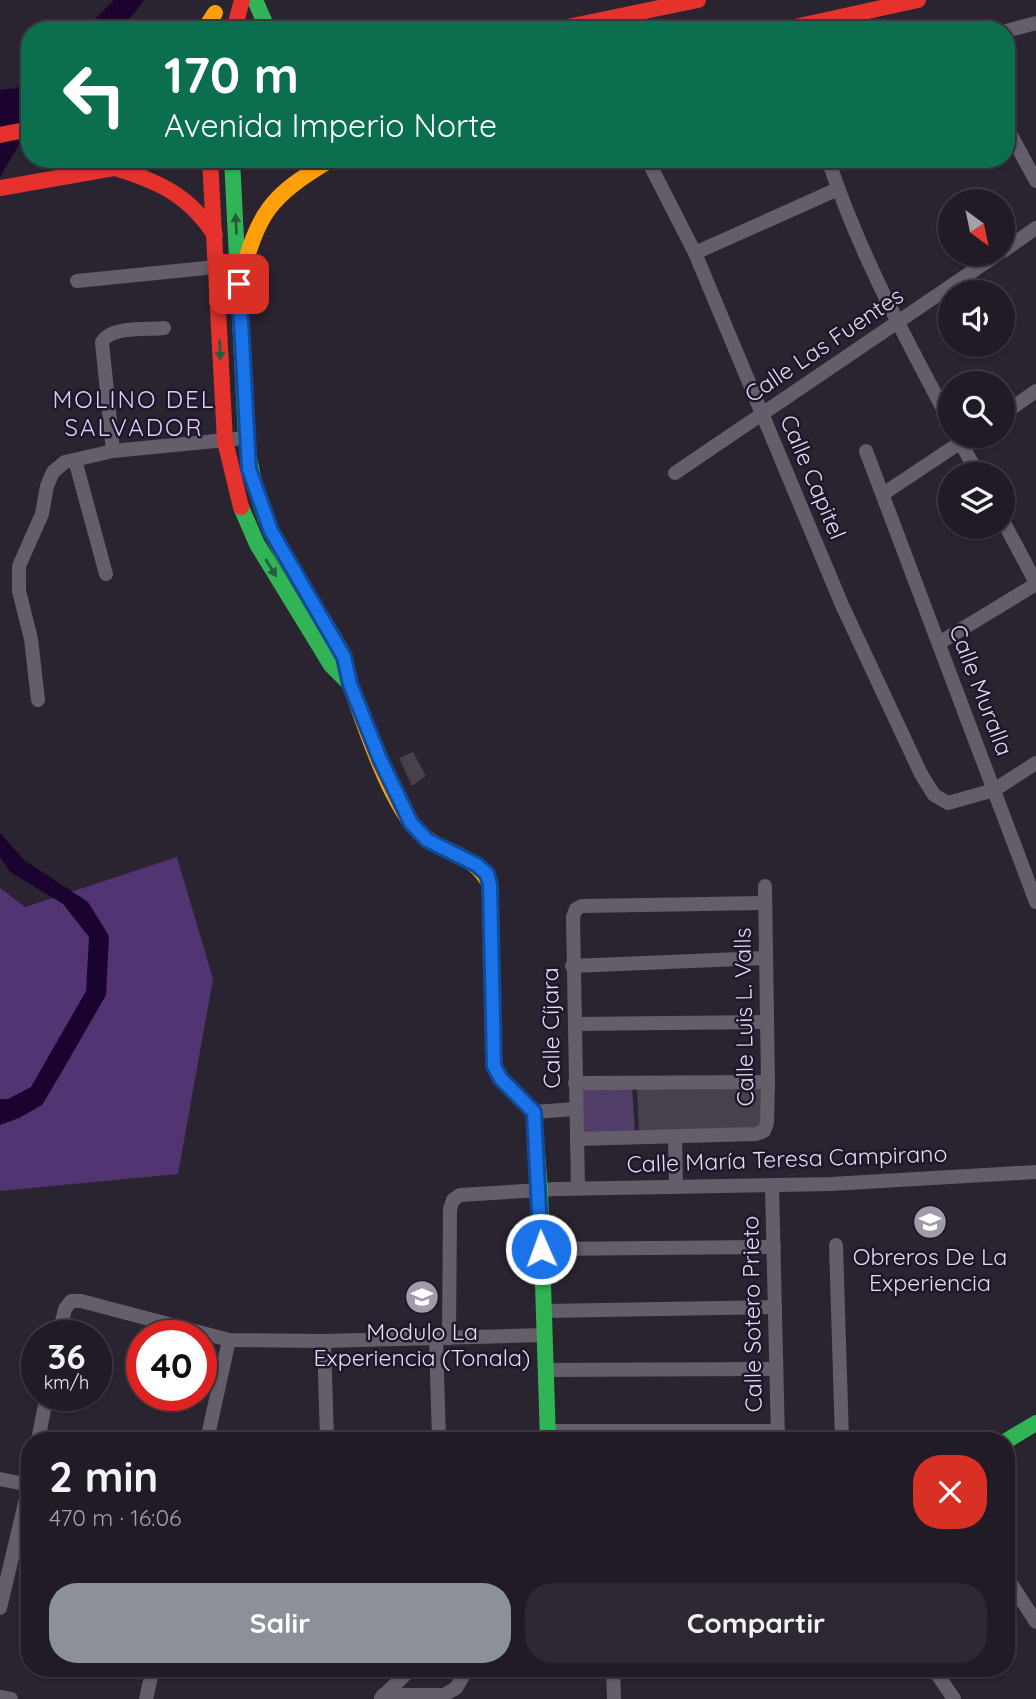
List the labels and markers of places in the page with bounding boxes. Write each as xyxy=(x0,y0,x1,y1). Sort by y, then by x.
pin xyxy=(209,254,269,314)
school or university icon: Obreros De La Experiencia xyxy=(911,1203,949,1241)
place label: Obreros De La Experiencia xyxy=(853,1242,1007,1297)
school or university icon: Modulo La Experiencia (Tonala) xyxy=(403,1278,441,1316)
place label: Modulo La Experiencia (Tonala) xyxy=(314,1317,530,1372)

